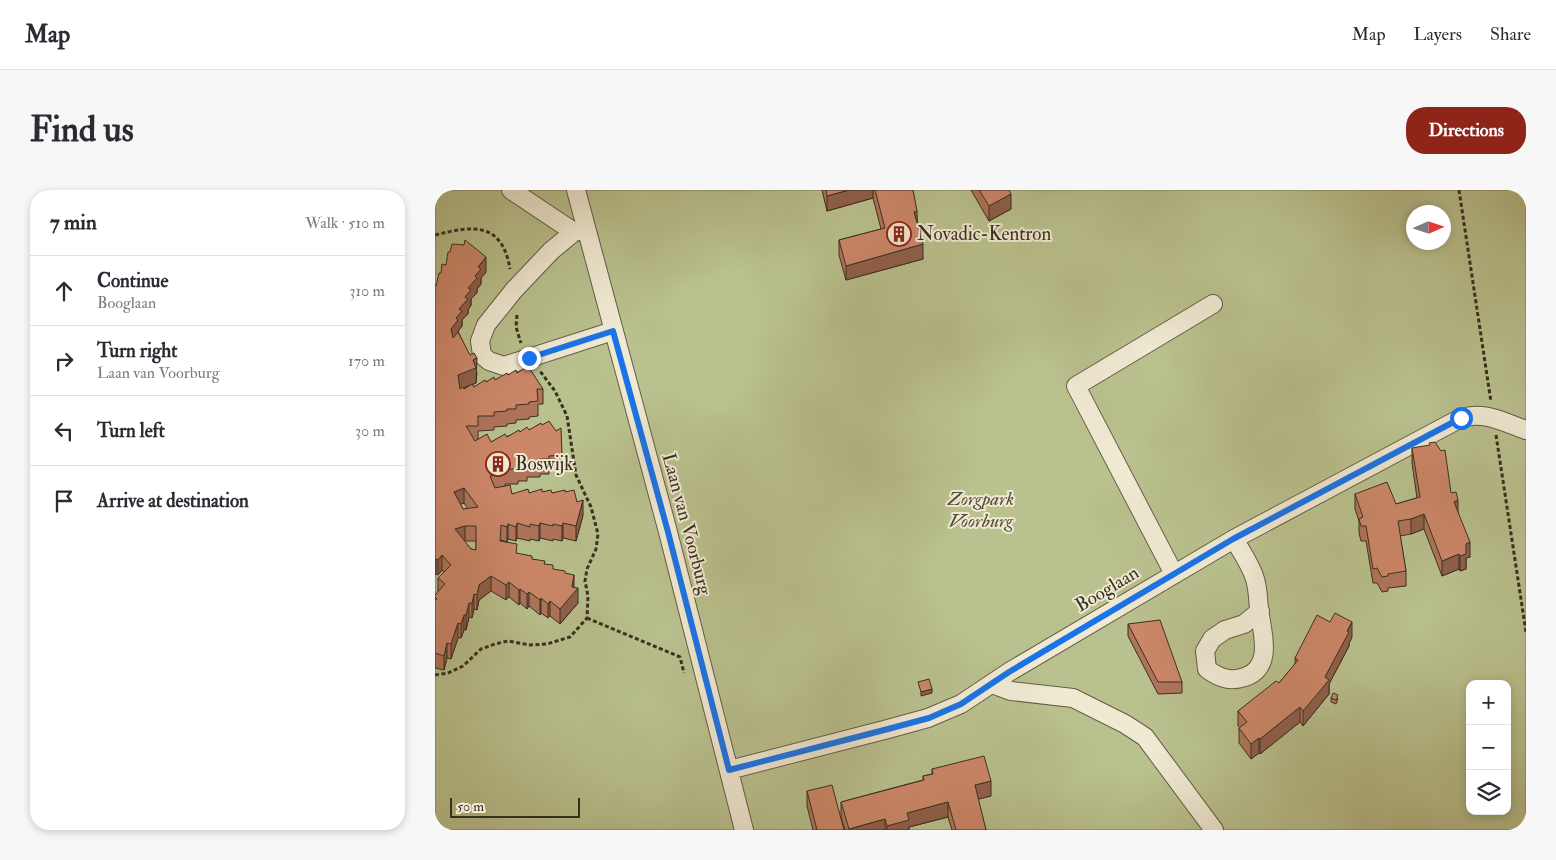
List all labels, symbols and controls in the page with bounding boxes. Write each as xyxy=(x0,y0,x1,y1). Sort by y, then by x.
text: Map xyxy=(25,19,70,50)
text: Map xyxy=(1352,23,1386,46)
text: Layers xyxy=(1414,23,1462,46)
text: Share xyxy=(1490,23,1531,46)
button: Directions xyxy=(1406,107,1526,154)
text: Find us xyxy=(30,108,134,152)
north arrow xyxy=(1406,205,1451,250)
text: 7 min xyxy=(50,209,97,236)
text: Walk · 510 m xyxy=(305,213,385,233)
building icon: Novadic-Kentron xyxy=(886,221,912,247)
place label: Novadic-Kentron xyxy=(917,222,1051,246)
text: Continue xyxy=(97,269,168,293)
icon: ahead xyxy=(50,277,78,305)
text: 310 m xyxy=(349,281,385,301)
text: Booglaan xyxy=(97,293,156,313)
text: Turn right xyxy=(97,339,177,363)
icon: right xyxy=(50,347,78,375)
route end xyxy=(518,347,541,370)
text: 170 m xyxy=(348,351,385,371)
text: Laan van Voorburg xyxy=(97,363,220,383)
route start xyxy=(1450,407,1473,430)
icon: left xyxy=(50,417,78,445)
text: Turn left xyxy=(97,419,165,443)
text: 30 m xyxy=(355,421,385,441)
building icon: Boswijk xyxy=(485,451,511,477)
street label: Laan van Voorburg xyxy=(657,451,718,598)
place label: Boswijk xyxy=(515,452,573,476)
icon: arrive xyxy=(50,487,78,515)
park label: Zorgpark Voorburg xyxy=(947,487,1014,533)
text: Arrive at destination xyxy=(97,489,249,513)
street label: Booglaan xyxy=(1071,560,1144,617)
map controls xyxy=(1466,680,1511,815)
button: + xyxy=(1466,680,1511,725)
button: − xyxy=(1466,725,1511,770)
button: layers xyxy=(1466,770,1511,815)
scale bar xyxy=(450,795,580,818)
text: 50 m xyxy=(457,798,484,815)

